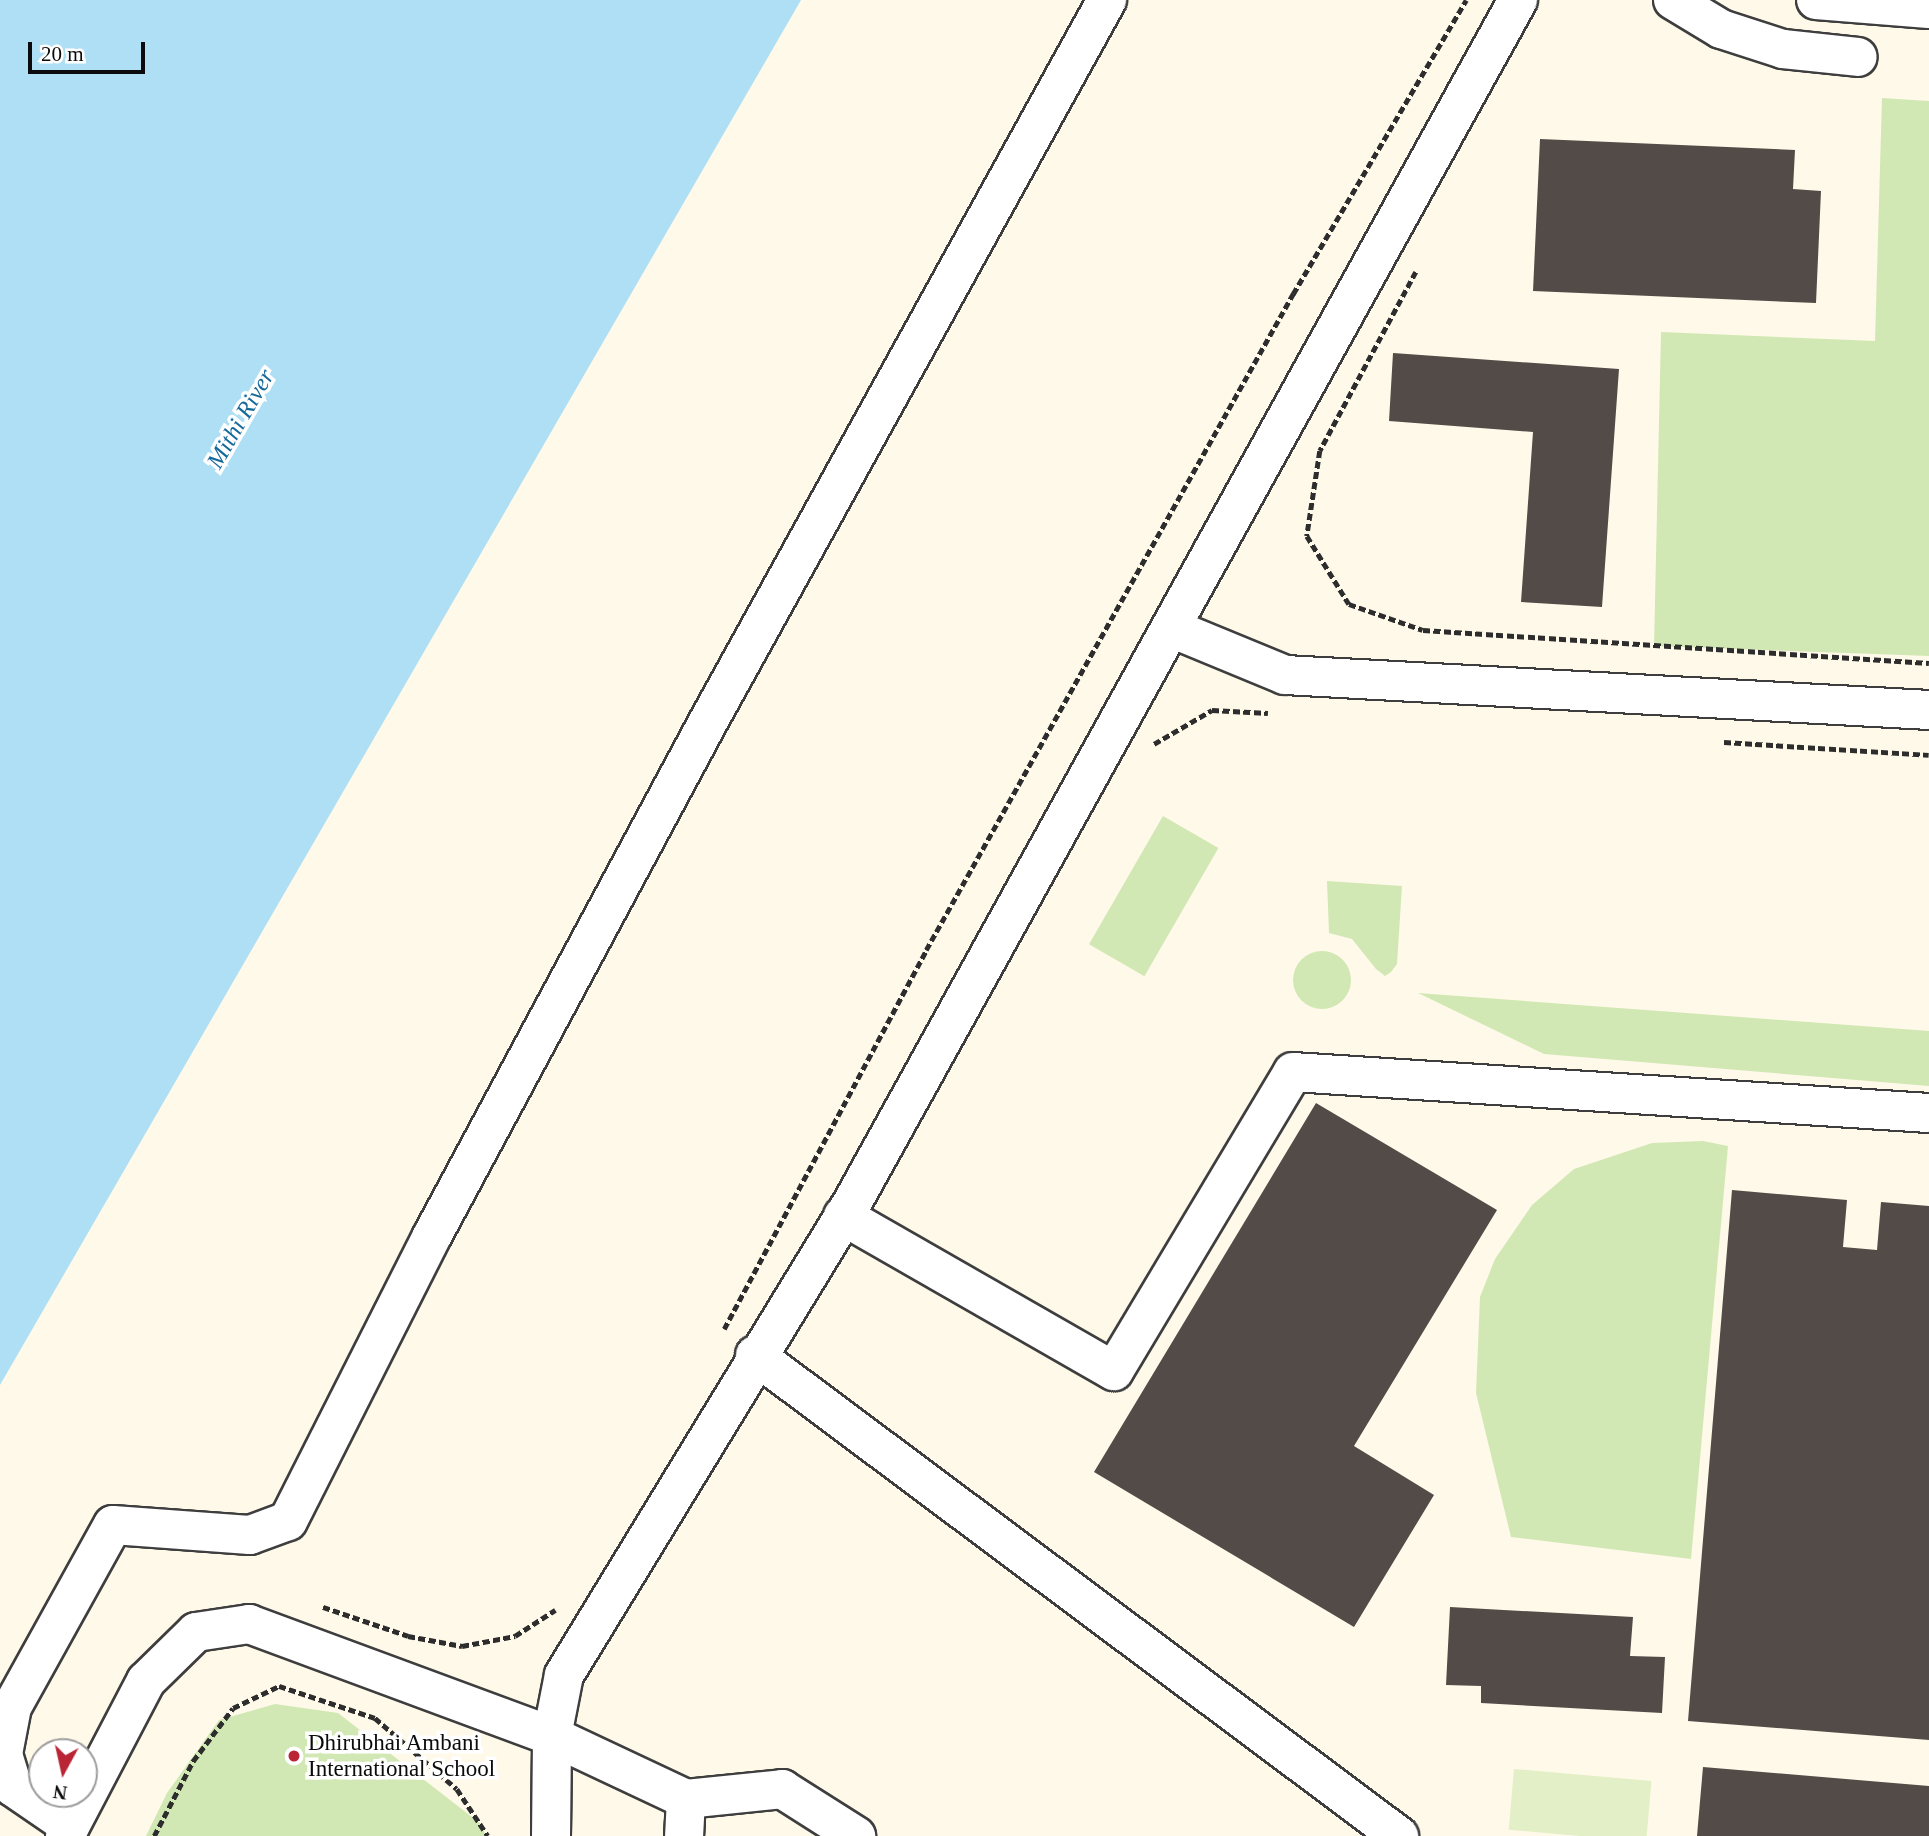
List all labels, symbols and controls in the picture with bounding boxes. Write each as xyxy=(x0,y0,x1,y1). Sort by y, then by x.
scale bar xyxy=(32,28,149,72)
text: 20 m xyxy=(41,42,84,66)
water label: Mithi River xyxy=(201,364,281,474)
place label: Dhirubhai Ambani International School xyxy=(308,1729,495,1783)
north arrow xyxy=(28,1738,98,1808)
marker: Dhirubhai Ambani International School xyxy=(286,1748,302,1764)
text: N xyxy=(52,1781,69,1804)

